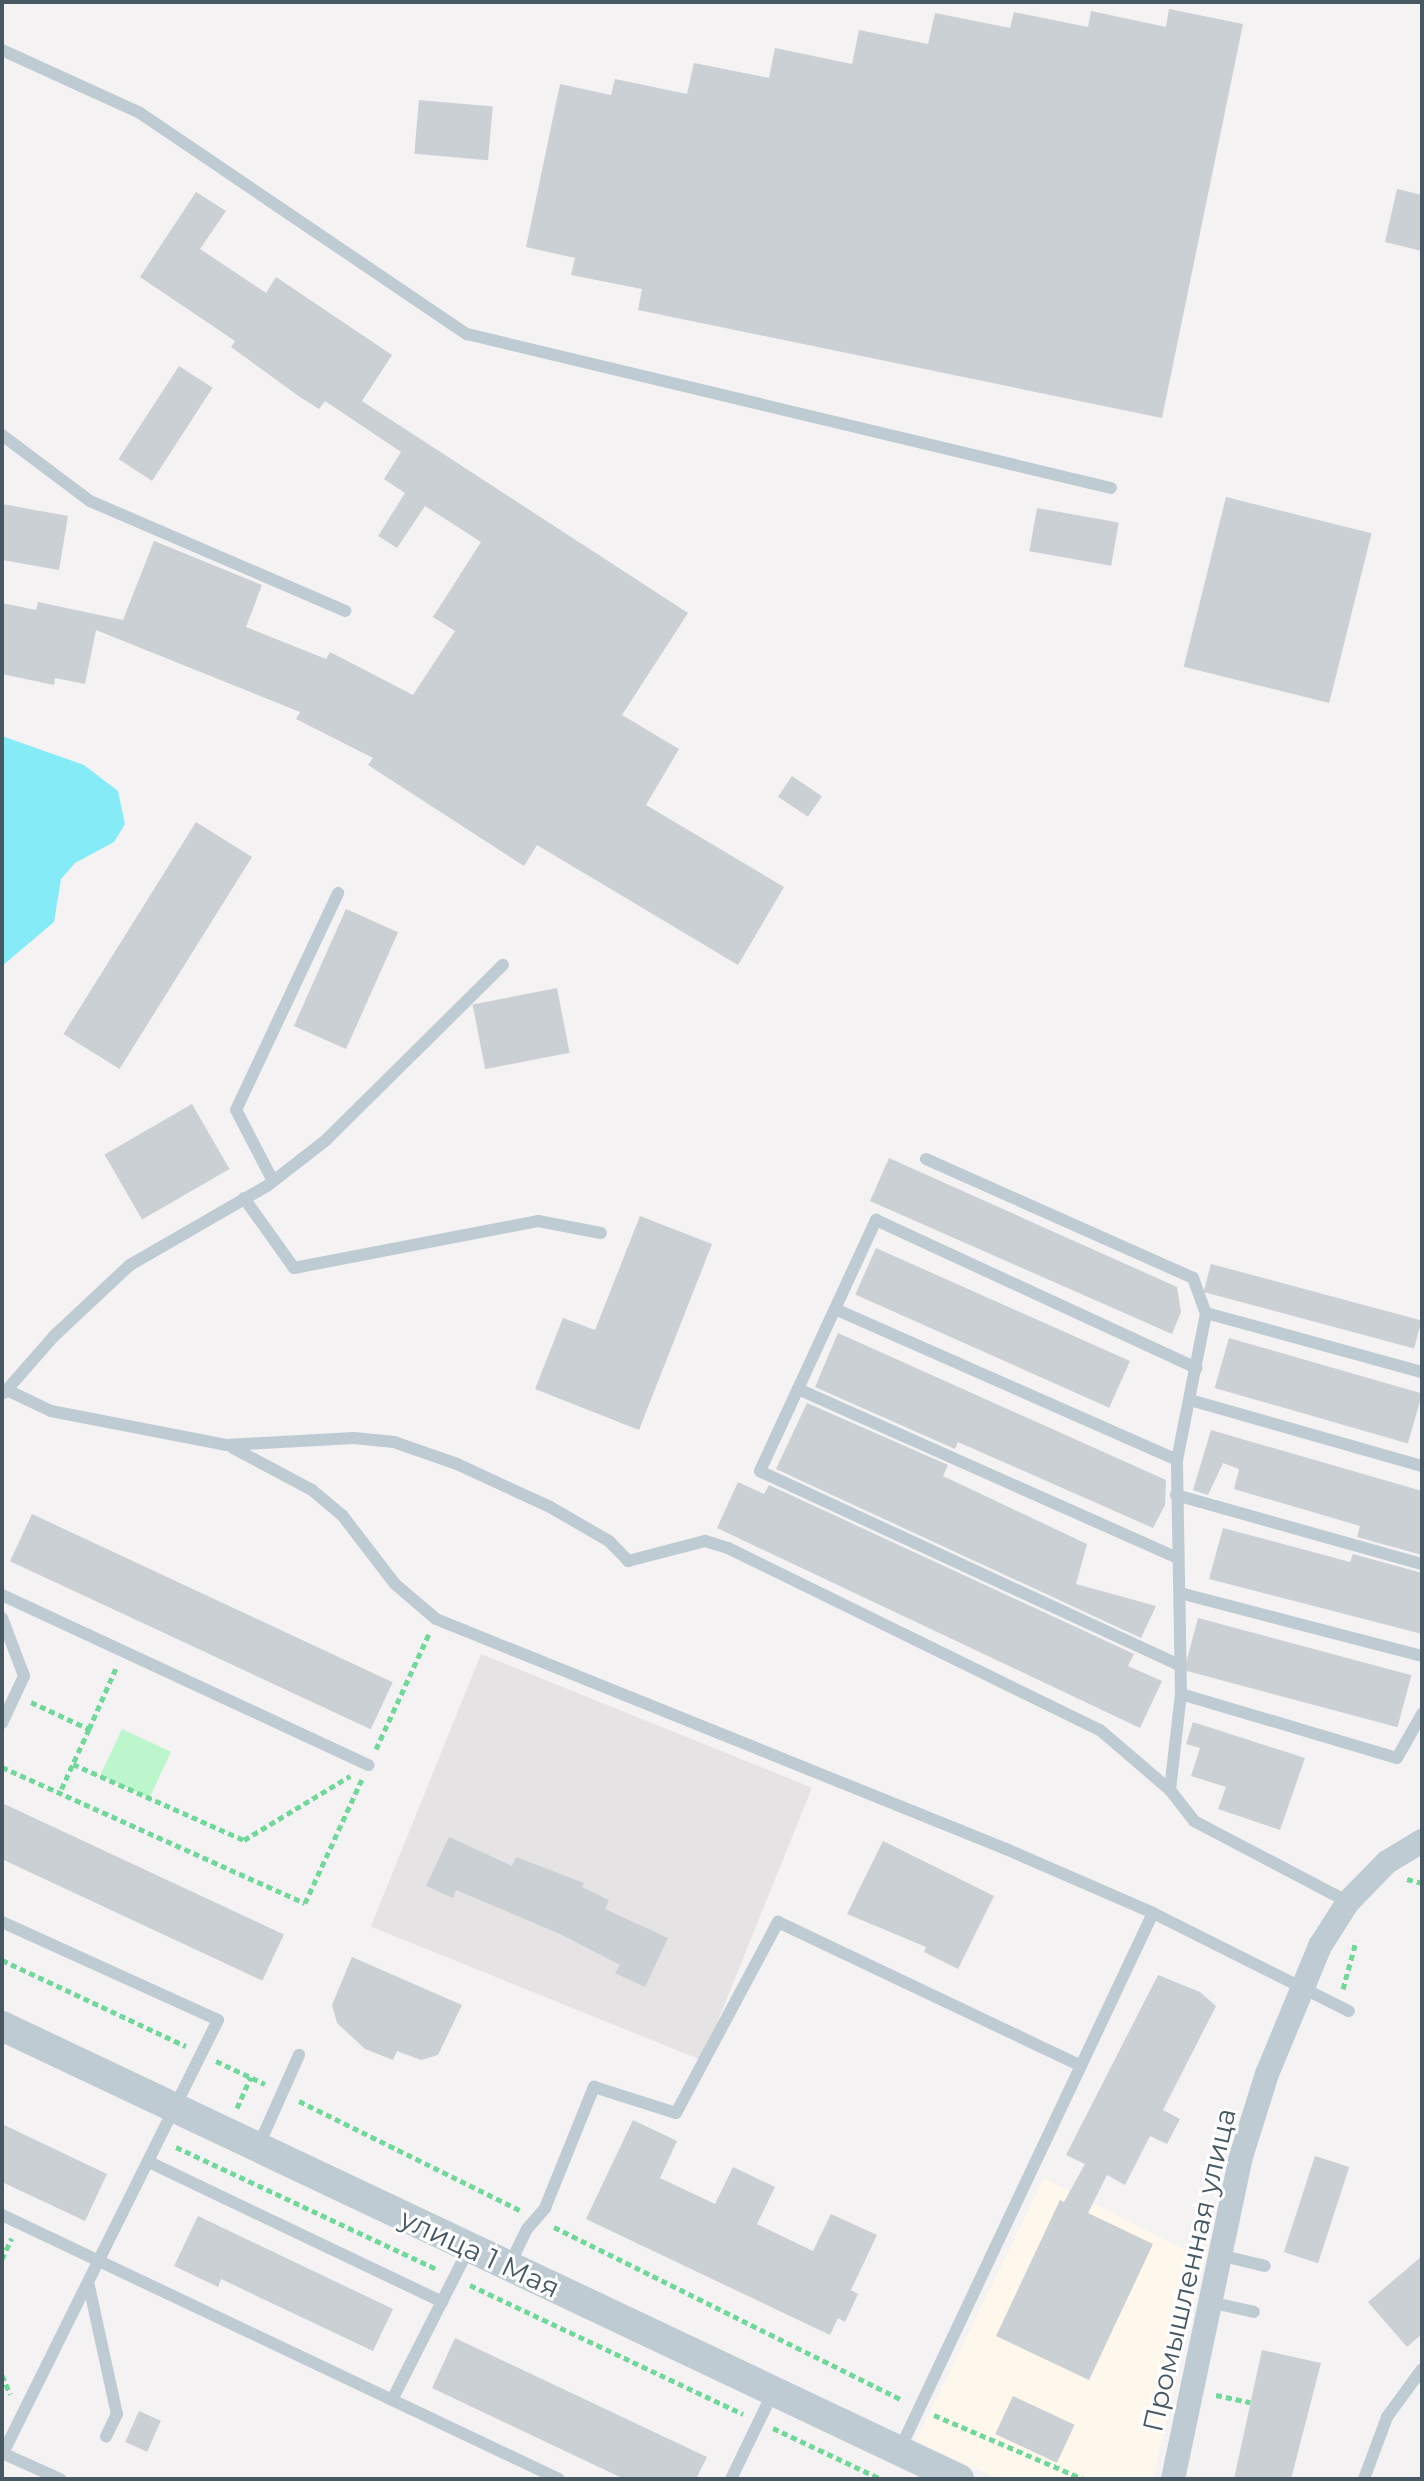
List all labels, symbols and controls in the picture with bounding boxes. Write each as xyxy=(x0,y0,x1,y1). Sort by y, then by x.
street label: Промышленная улица xyxy=(1135,2105,1243,2435)
street label: улица 1 Мая xyxy=(395,2201,565,2305)

